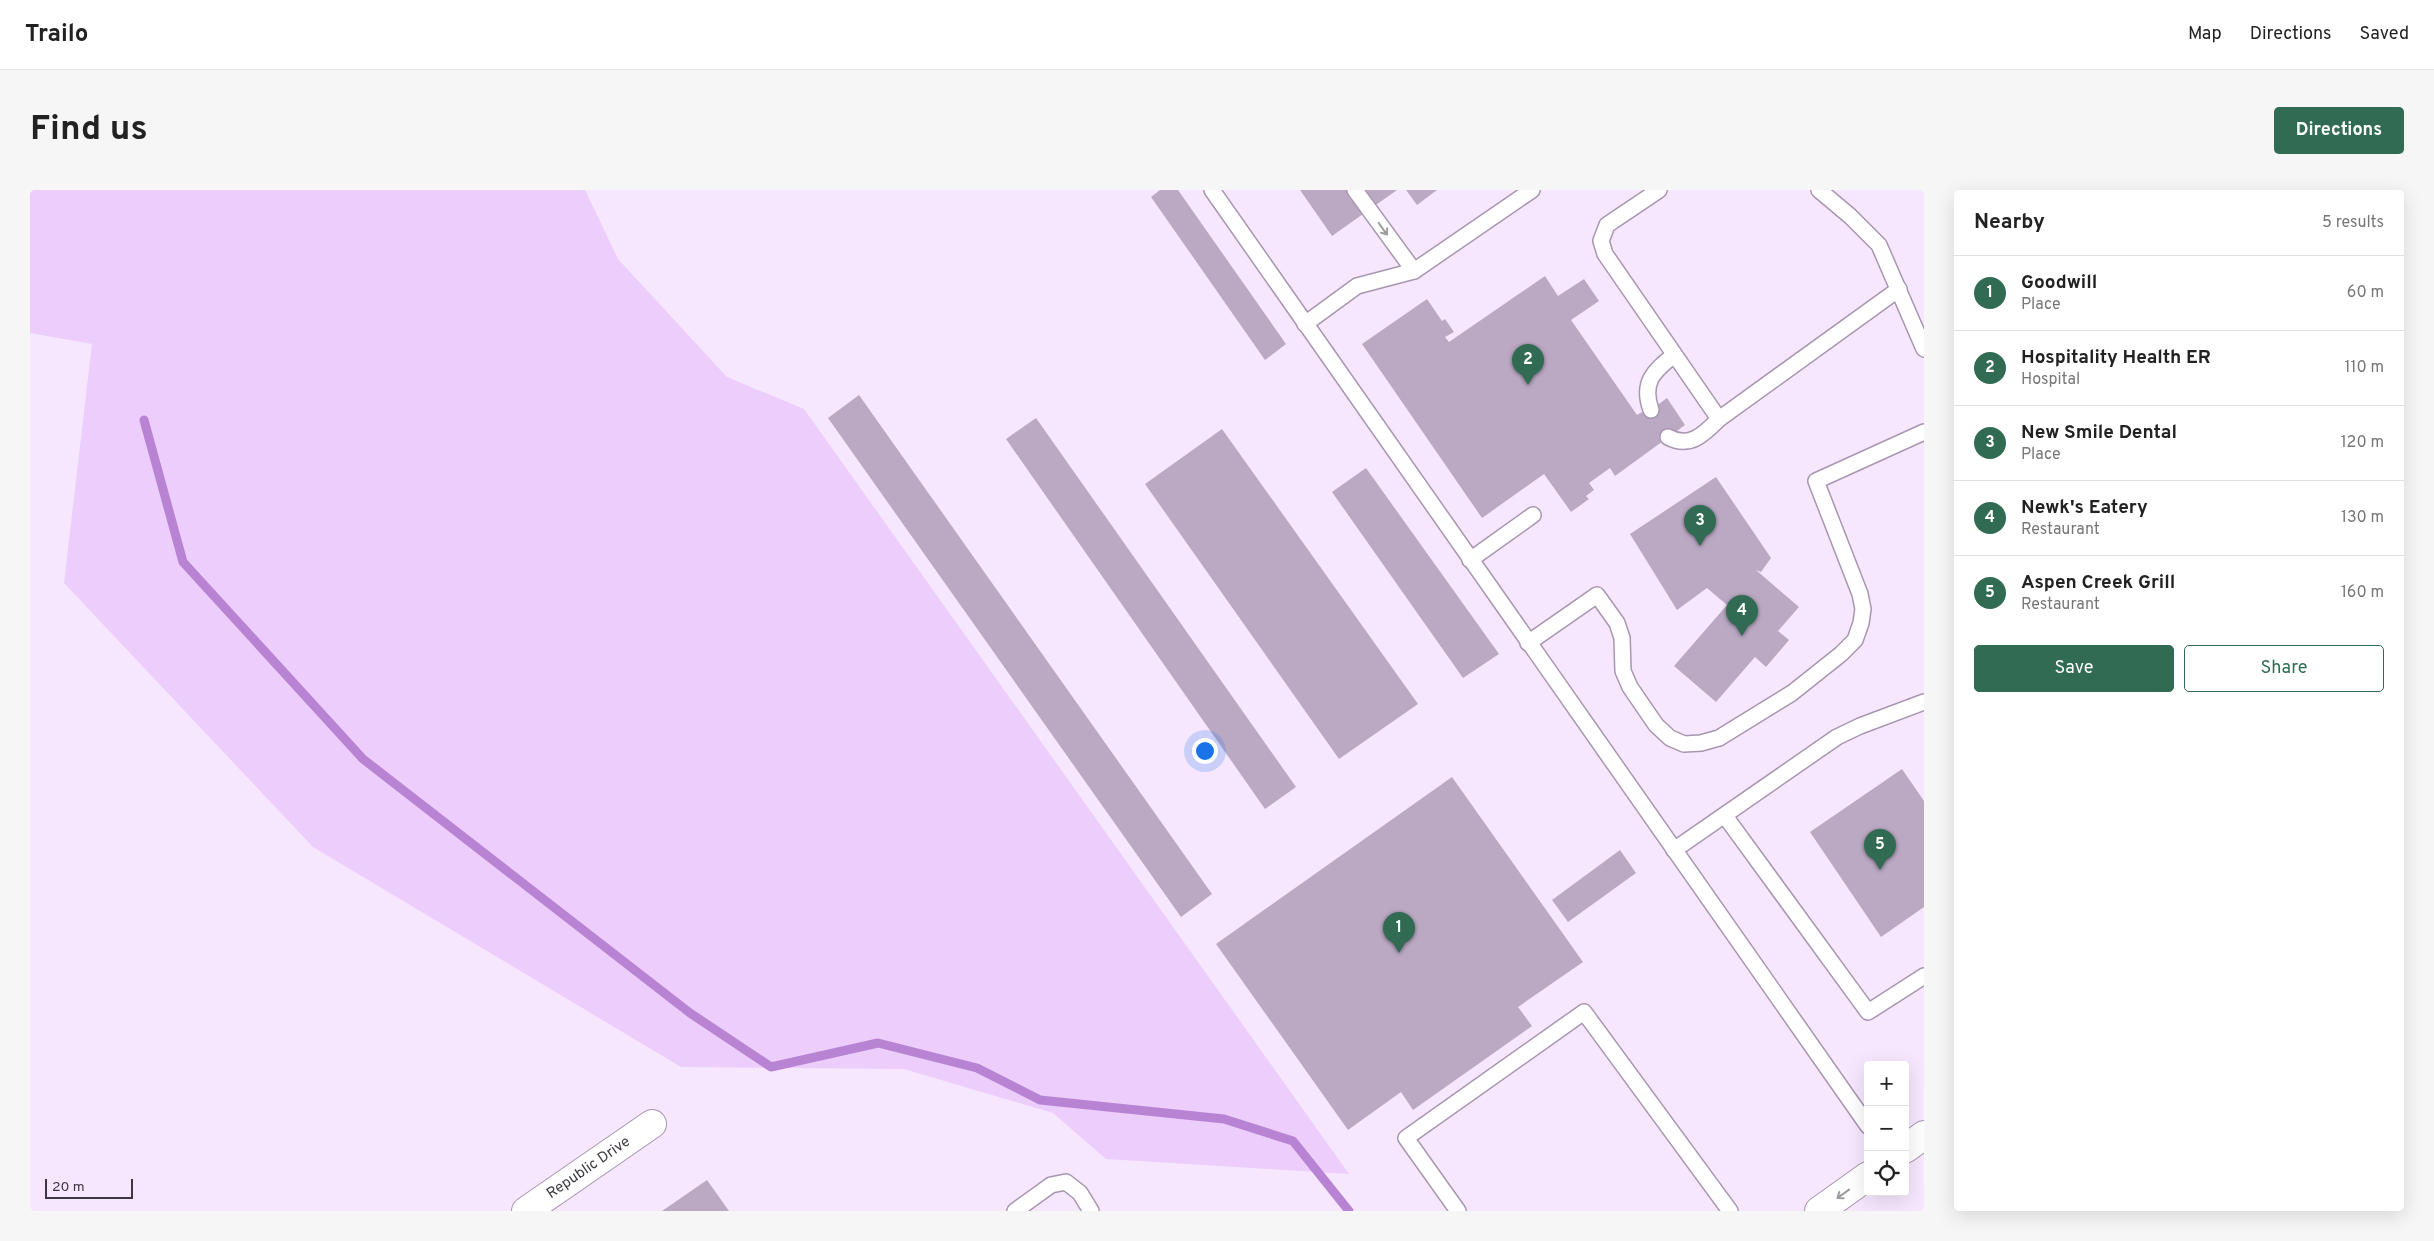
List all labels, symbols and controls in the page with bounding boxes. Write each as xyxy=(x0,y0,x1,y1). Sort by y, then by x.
text: Trailo xyxy=(25,20,88,50)
text: Map xyxy=(2188,23,2222,46)
text: Directions xyxy=(2250,23,2332,46)
text: Saved xyxy=(2360,23,2409,46)
button: Directions xyxy=(2274,107,2404,154)
text: Find us xyxy=(30,108,148,152)
text: Nearby xyxy=(1974,209,2045,236)
text: 5 results xyxy=(2322,213,2384,233)
one-way arrow xyxy=(1378,222,1389,235)
text: Goodwill xyxy=(2021,271,2097,295)
text: 1 xyxy=(1987,283,1993,303)
text: 60 m xyxy=(2347,283,2384,303)
text: Place xyxy=(2021,295,2061,315)
pin: 2 xyxy=(1512,344,1544,385)
text: Hospitality Health ER xyxy=(2021,346,2211,370)
text: 2 xyxy=(1985,358,1995,378)
text: 110 m xyxy=(2344,358,2384,378)
text: Hospital xyxy=(2021,370,2080,390)
text: New Smile Dental xyxy=(2021,421,2177,445)
text: 3 xyxy=(1985,433,1995,453)
text: 120 m xyxy=(2341,433,2384,453)
text: Place xyxy=(2021,445,2061,465)
text: Newk's Eatery xyxy=(2021,496,2148,520)
pin: 3 xyxy=(1684,505,1716,546)
text: 4 xyxy=(1985,508,1995,528)
text: 130 m xyxy=(2341,508,2384,528)
text: Restaurant xyxy=(2021,520,2100,540)
text: Aspen Creek Grill xyxy=(2021,571,2175,595)
text: 5 xyxy=(1985,583,1995,603)
text: 160 m xyxy=(2341,583,2384,603)
pin: 4 xyxy=(1726,595,1758,636)
text: Restaurant xyxy=(2021,595,2100,615)
button: Save xyxy=(1974,645,2174,692)
button: Share xyxy=(2184,645,2384,692)
your location xyxy=(1192,738,1218,764)
pin: 5 xyxy=(1864,829,1896,870)
pin: 1 xyxy=(1383,912,1415,953)
map controls xyxy=(1864,1061,1909,1196)
button: + xyxy=(1864,1061,1909,1106)
button: − xyxy=(1864,1106,1909,1151)
street label: Republic Drive xyxy=(543,1132,634,1203)
button: locate xyxy=(1864,1151,1909,1196)
scale bar xyxy=(45,1176,132,1199)
text: 20 m xyxy=(52,1179,85,1196)
one-way arrow xyxy=(1837,1188,1850,1199)

